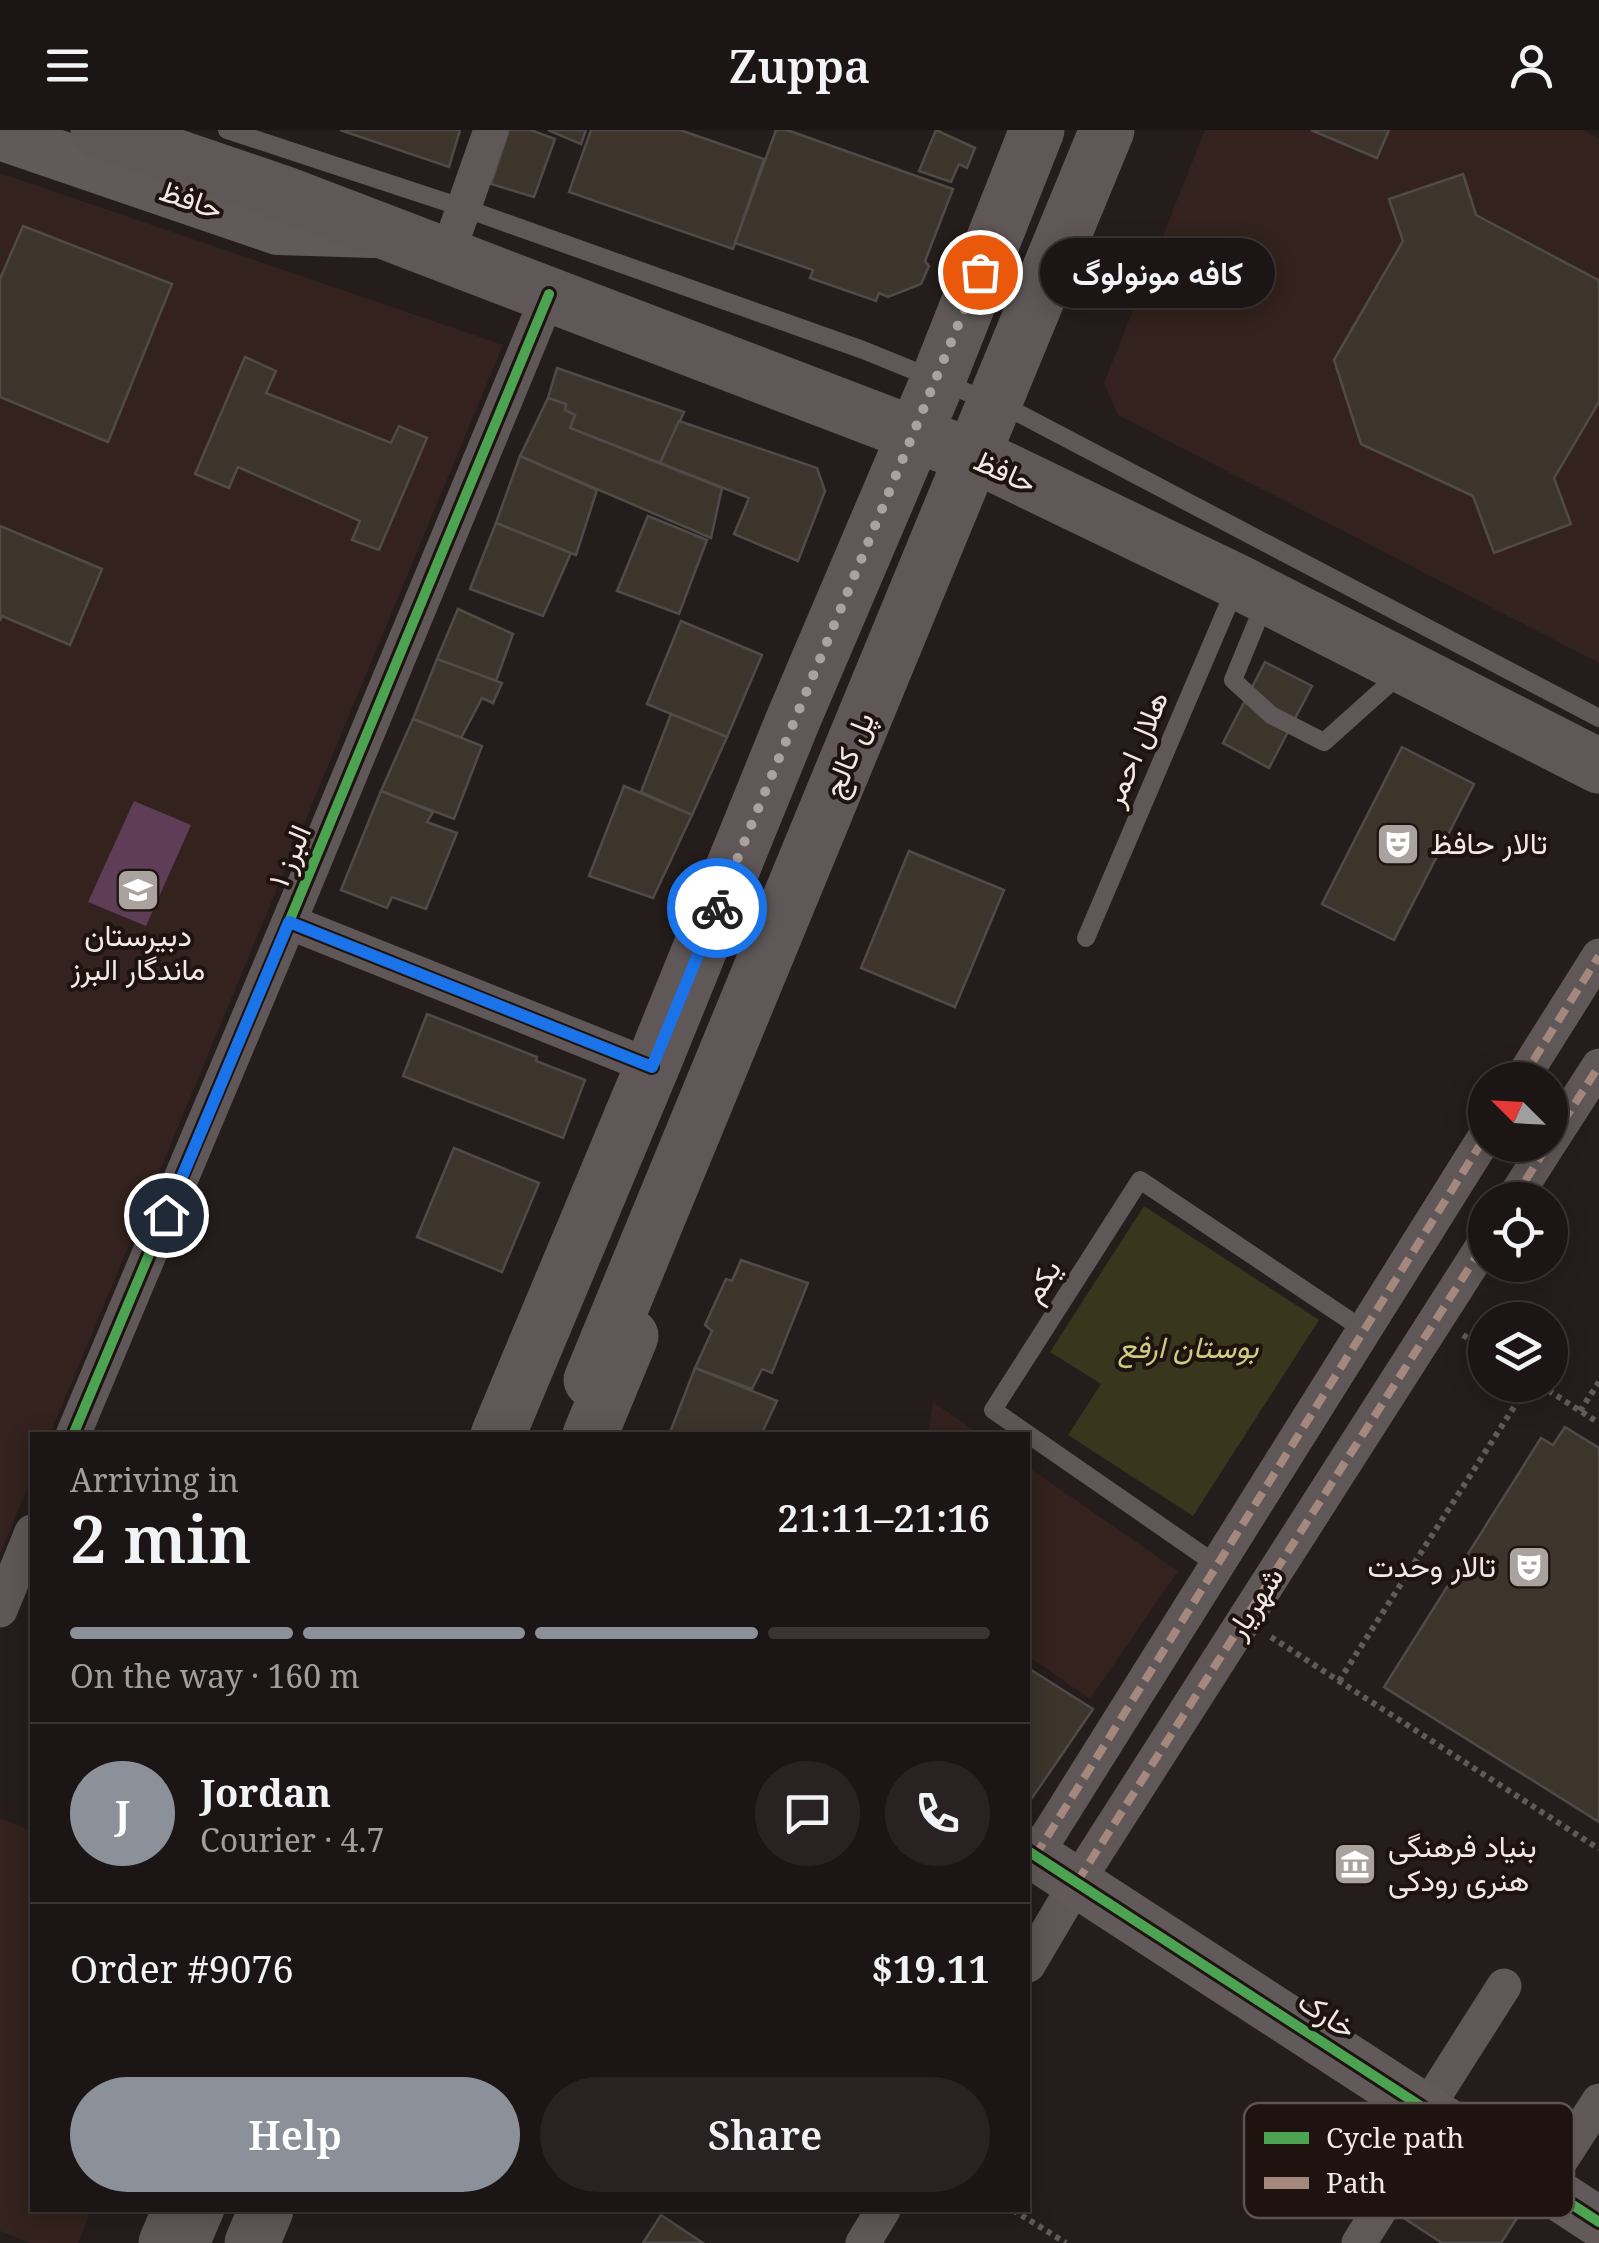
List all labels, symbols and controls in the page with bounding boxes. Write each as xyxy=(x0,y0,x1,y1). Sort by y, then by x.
text: Zuppa xyxy=(729,35,870,96)
icon: menu xyxy=(40,38,95,93)
icon: person xyxy=(1504,38,1559,93)
street label: حافظ xyxy=(154,169,229,228)
pin xyxy=(938,230,1023,315)
callout: کافه مونولوگ xyxy=(1040,237,1275,307)
icon: bag xyxy=(953,245,1008,300)
text: کافه مونولوگ xyxy=(1072,251,1243,294)
street label: حافظ xyxy=(968,439,1043,502)
street label: هلال احمر xyxy=(1092,684,1177,813)
street label: پل کالج xyxy=(812,706,884,804)
street label: البرز ۱ xyxy=(257,818,320,893)
theatre icon: تالار حافظ xyxy=(1375,821,1421,867)
place label: تالار حافظ xyxy=(1430,822,1547,863)
courier xyxy=(667,858,767,958)
school or university icon: دبیرستان ماندگار البرز xyxy=(115,867,161,913)
icon: bike xyxy=(690,881,745,936)
place label: دبیرستان ماندگار البرز xyxy=(70,914,205,989)
north arrow xyxy=(1468,1062,1568,1162)
map controls xyxy=(1468,1062,1568,1402)
pin xyxy=(124,1173,209,1258)
button: locate xyxy=(1468,1182,1568,1282)
icon: home xyxy=(139,1188,194,1243)
street label: یکم xyxy=(1012,1251,1070,1310)
button: layers xyxy=(1468,1302,1568,1402)
park label: بوستان ارفع xyxy=(1118,1326,1259,1369)
text: Arriving in xyxy=(70,1458,239,1501)
text: 21:11–21:16 xyxy=(777,1491,990,1543)
text: 2 min xyxy=(70,1494,252,1582)
theatre icon: تالار وحدت xyxy=(1506,1544,1552,1590)
place label: تالار وحدت xyxy=(1367,1545,1496,1586)
street label: شهریار xyxy=(1215,1558,1292,1647)
text: On the way · 160 m xyxy=(70,1654,360,1697)
button: chat xyxy=(755,1761,860,1866)
button: phone xyxy=(885,1761,990,1866)
text: Jordan xyxy=(200,1766,331,1818)
text: J xyxy=(115,1787,130,1839)
text: Courier · 4.7 xyxy=(200,1818,384,1861)
place label: بنیاد فرهنگی هنری رودکی xyxy=(1388,1825,1537,1900)
museum icon: بنیاد فرهنگی هنری رودکی xyxy=(1332,1841,1378,1887)
text: Order #9076 xyxy=(70,1942,294,1994)
text: $19.11 xyxy=(871,1942,990,1994)
street label: خارک xyxy=(1291,1980,1365,2048)
button: Help xyxy=(70,2077,520,2192)
button: Share xyxy=(540,2077,990,2192)
legend xyxy=(1244,2103,1574,2218)
text: Cycle path xyxy=(1326,2118,1464,2156)
text: Path xyxy=(1326,2163,1386,2201)

